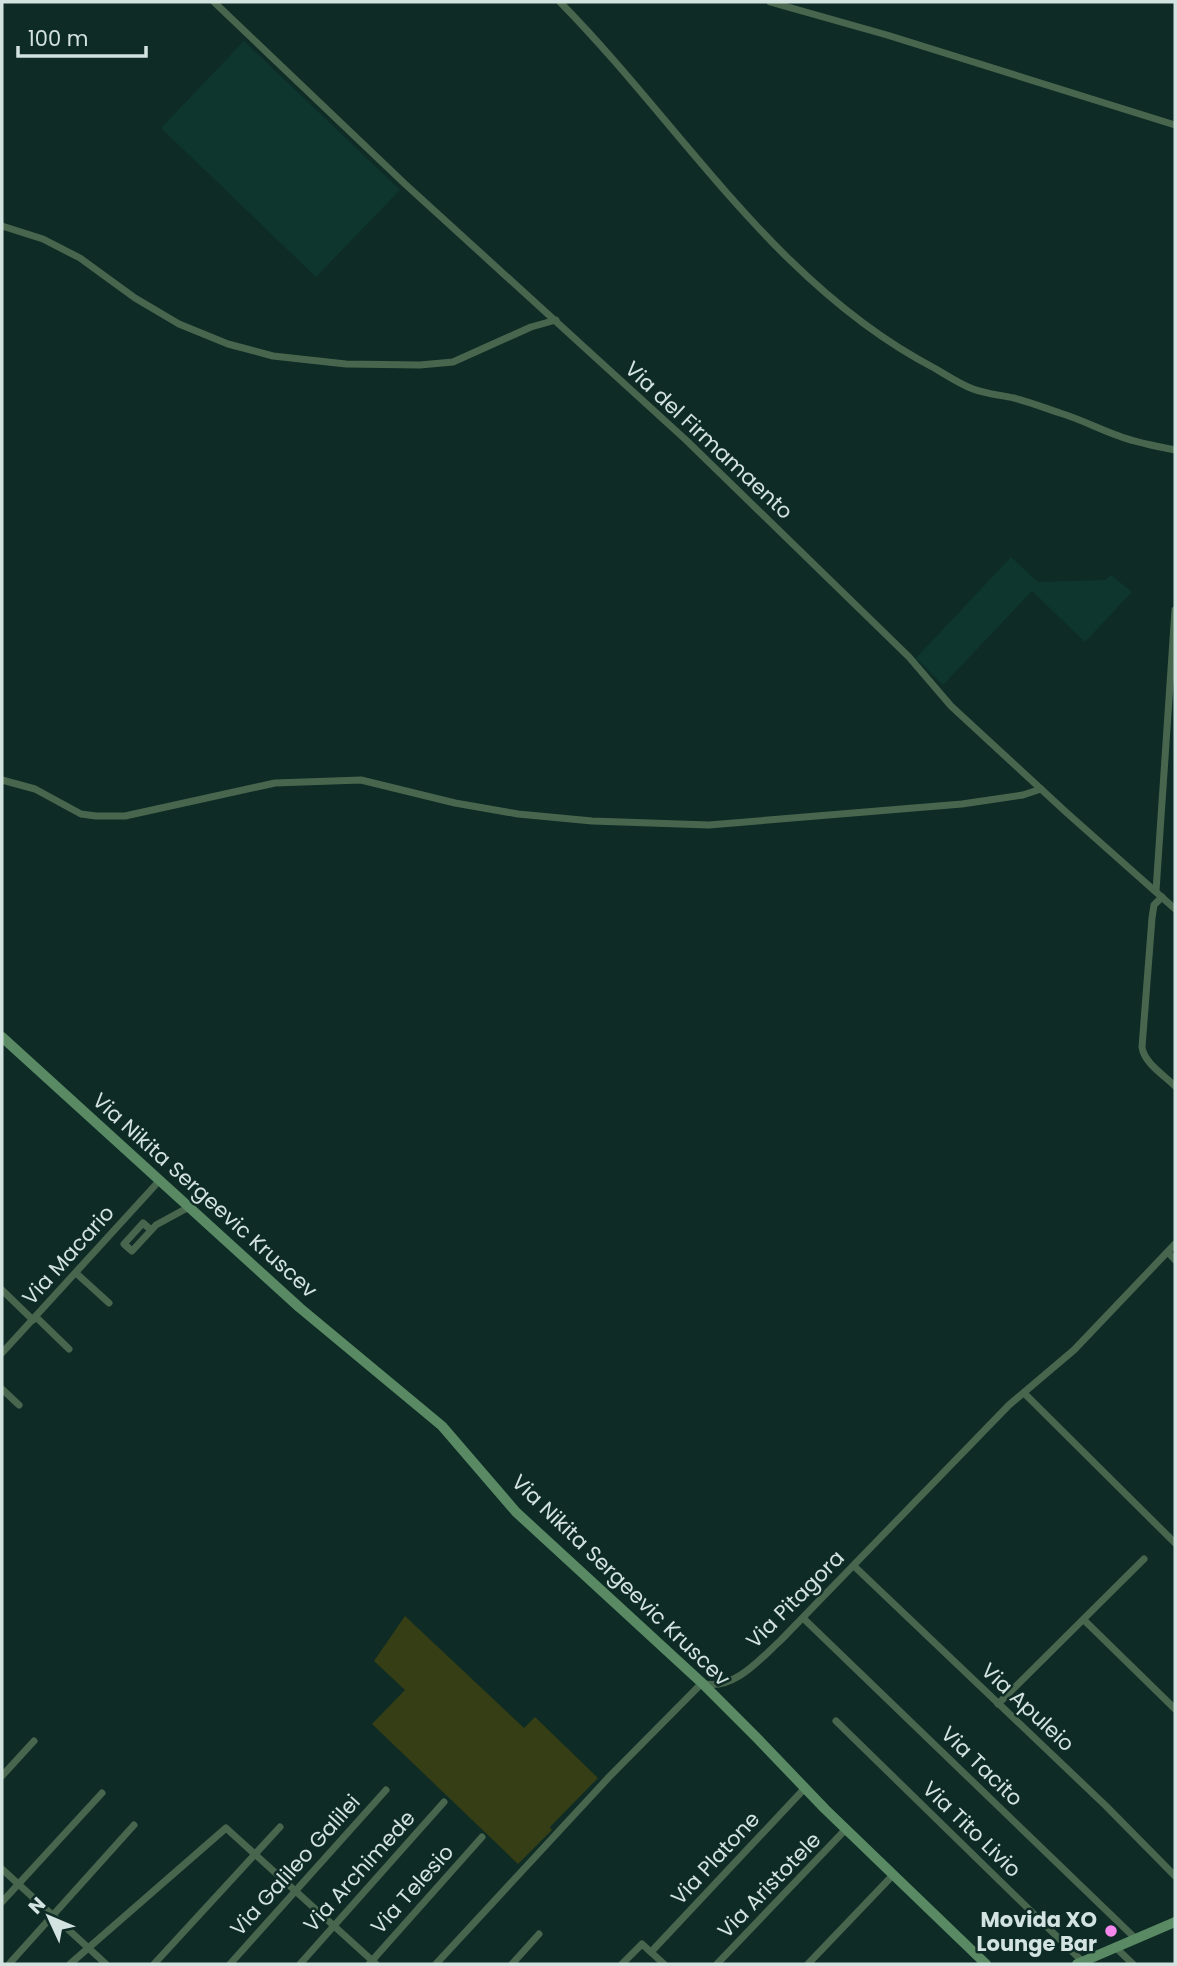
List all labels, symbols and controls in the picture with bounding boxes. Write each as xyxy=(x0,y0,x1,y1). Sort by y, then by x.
scale bar xyxy=(18,14,145,58)
text: 100 m xyxy=(28,24,88,53)
street label: Via del Firmamaento xyxy=(619,354,799,526)
street label: Via Nikita Sergeevic Kruscev xyxy=(86,1086,324,1304)
street label: Via Macario xyxy=(15,1199,121,1311)
street label: Via Nikita Sergeevic Kruscev xyxy=(505,1468,737,1693)
street label: Via Pitagora xyxy=(739,1543,851,1655)
street label: Via Apuleio xyxy=(975,1656,1081,1758)
street label: Via Tacito xyxy=(935,1720,1029,1812)
street label: Via Tito Livio xyxy=(916,1774,1028,1884)
street label: Via Galileo Galilei xyxy=(224,1788,366,1942)
street label: Via Archimede xyxy=(297,1804,421,1938)
street label: Via Platone xyxy=(664,1805,766,1911)
street label: Via Aristotele xyxy=(711,1826,827,1944)
street label: Via Telesio xyxy=(364,1838,460,1940)
north arrow xyxy=(14,1882,84,1952)
text: N xyxy=(22,1891,52,1920)
place label: Movida XO Lounge Bar xyxy=(977,1905,1097,1958)
marker: Movida XO Lounge Bar xyxy=(1103,1923,1119,1939)

